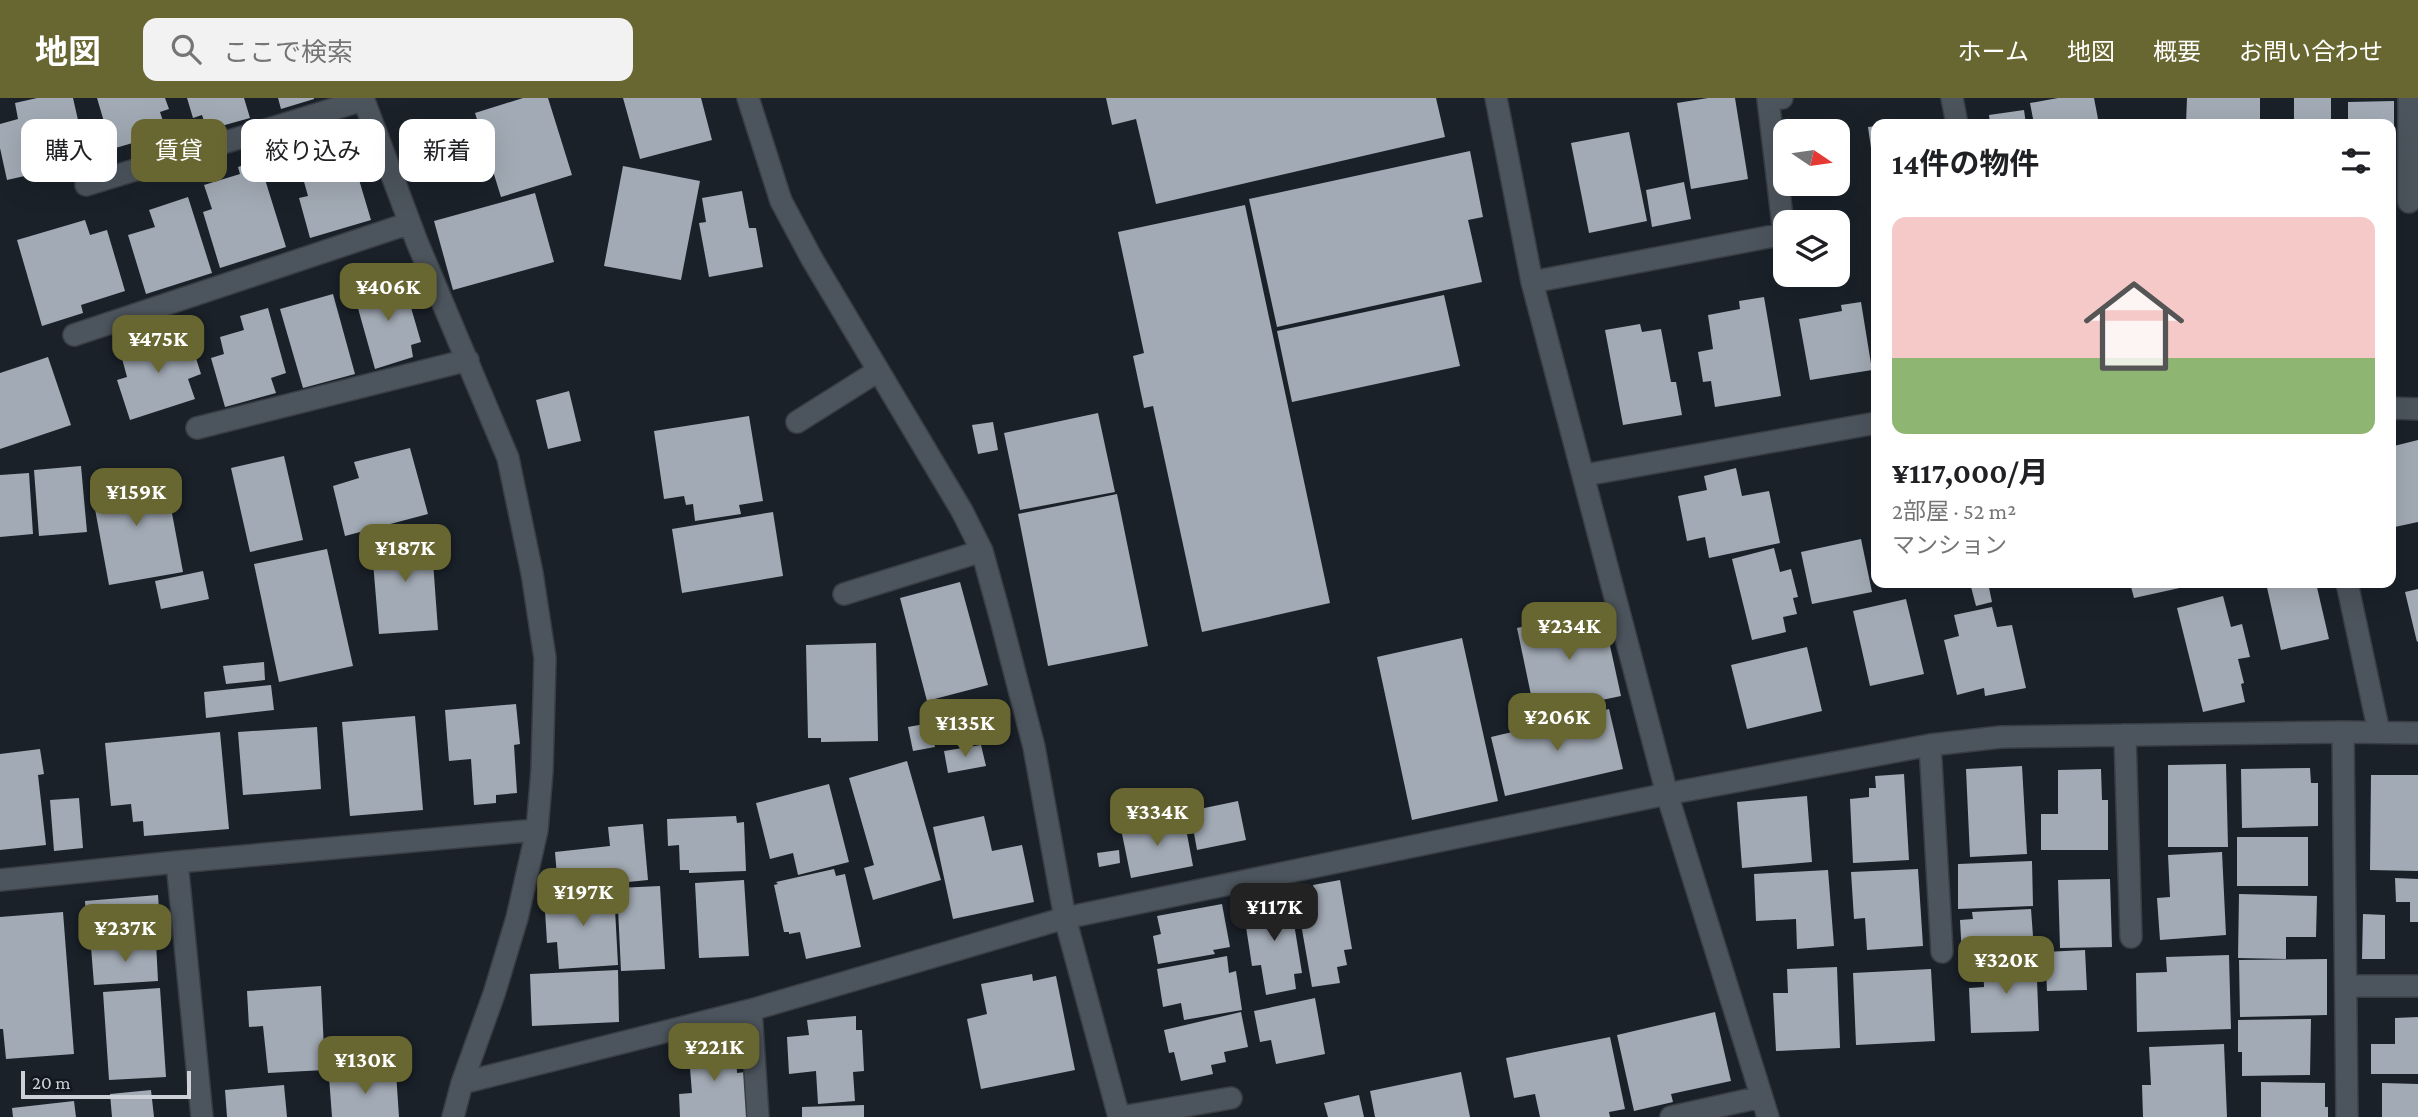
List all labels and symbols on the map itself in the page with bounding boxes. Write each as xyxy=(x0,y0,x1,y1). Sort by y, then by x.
north arrow xyxy=(1773,119,1850,196)
pin: ¥406K xyxy=(339,264,437,323)
pin: ¥475K xyxy=(109,316,207,375)
pin: ¥159K xyxy=(87,468,185,528)
pin: ¥187K xyxy=(356,524,454,584)
pin: ¥234K xyxy=(1520,602,1618,662)
pin: ¥206K xyxy=(1508,694,1606,753)
pin: ¥135K xyxy=(916,700,1014,759)
pin: ¥334K xyxy=(1108,788,1206,848)
pin: ¥197K xyxy=(534,868,632,928)
pin: ¥117K xyxy=(1225,884,1323,943)
pin: ¥237K xyxy=(76,904,174,964)
pin: ¥320K xyxy=(1957,936,2055,996)
pin: ¥221K xyxy=(665,1024,763,1083)
pin: ¥130K xyxy=(316,1037,414,1096)
scale bar xyxy=(21,1068,191,1100)

